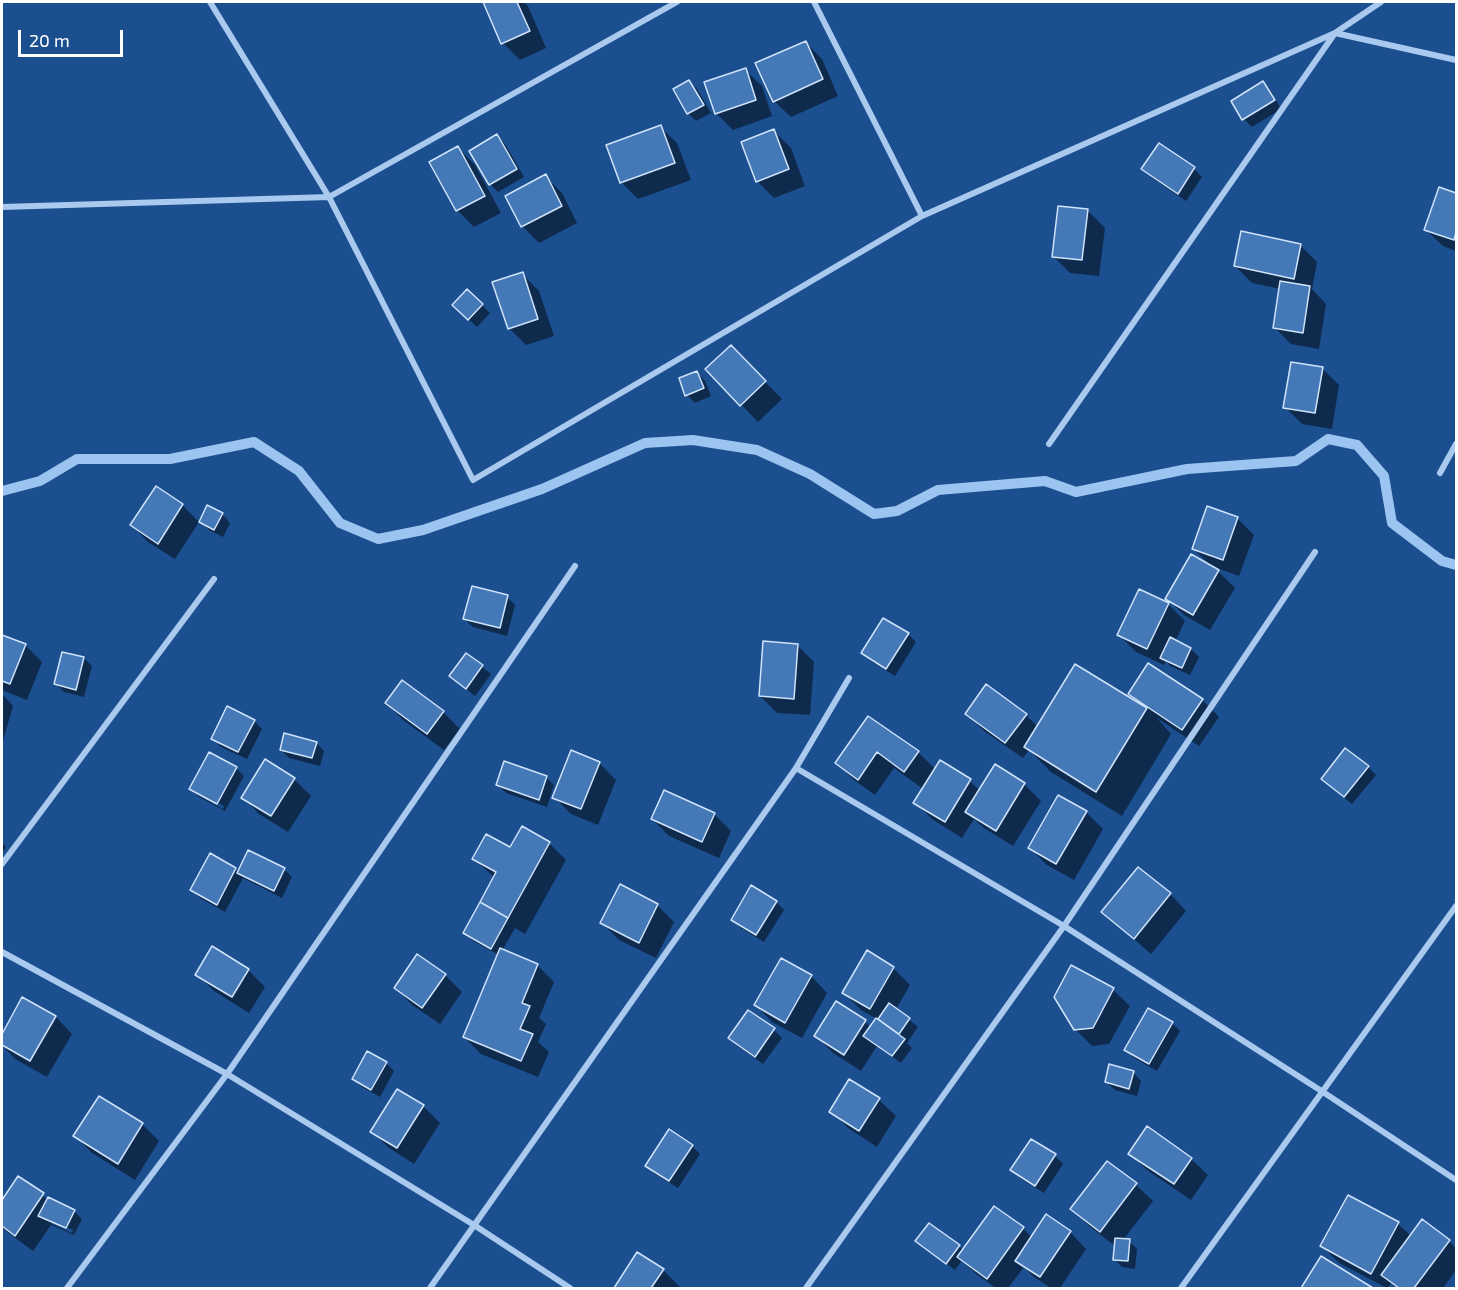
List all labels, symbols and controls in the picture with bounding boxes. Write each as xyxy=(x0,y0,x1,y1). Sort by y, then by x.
scale bar xyxy=(21,18,126,56)
text: 20 m xyxy=(29,29,70,51)

